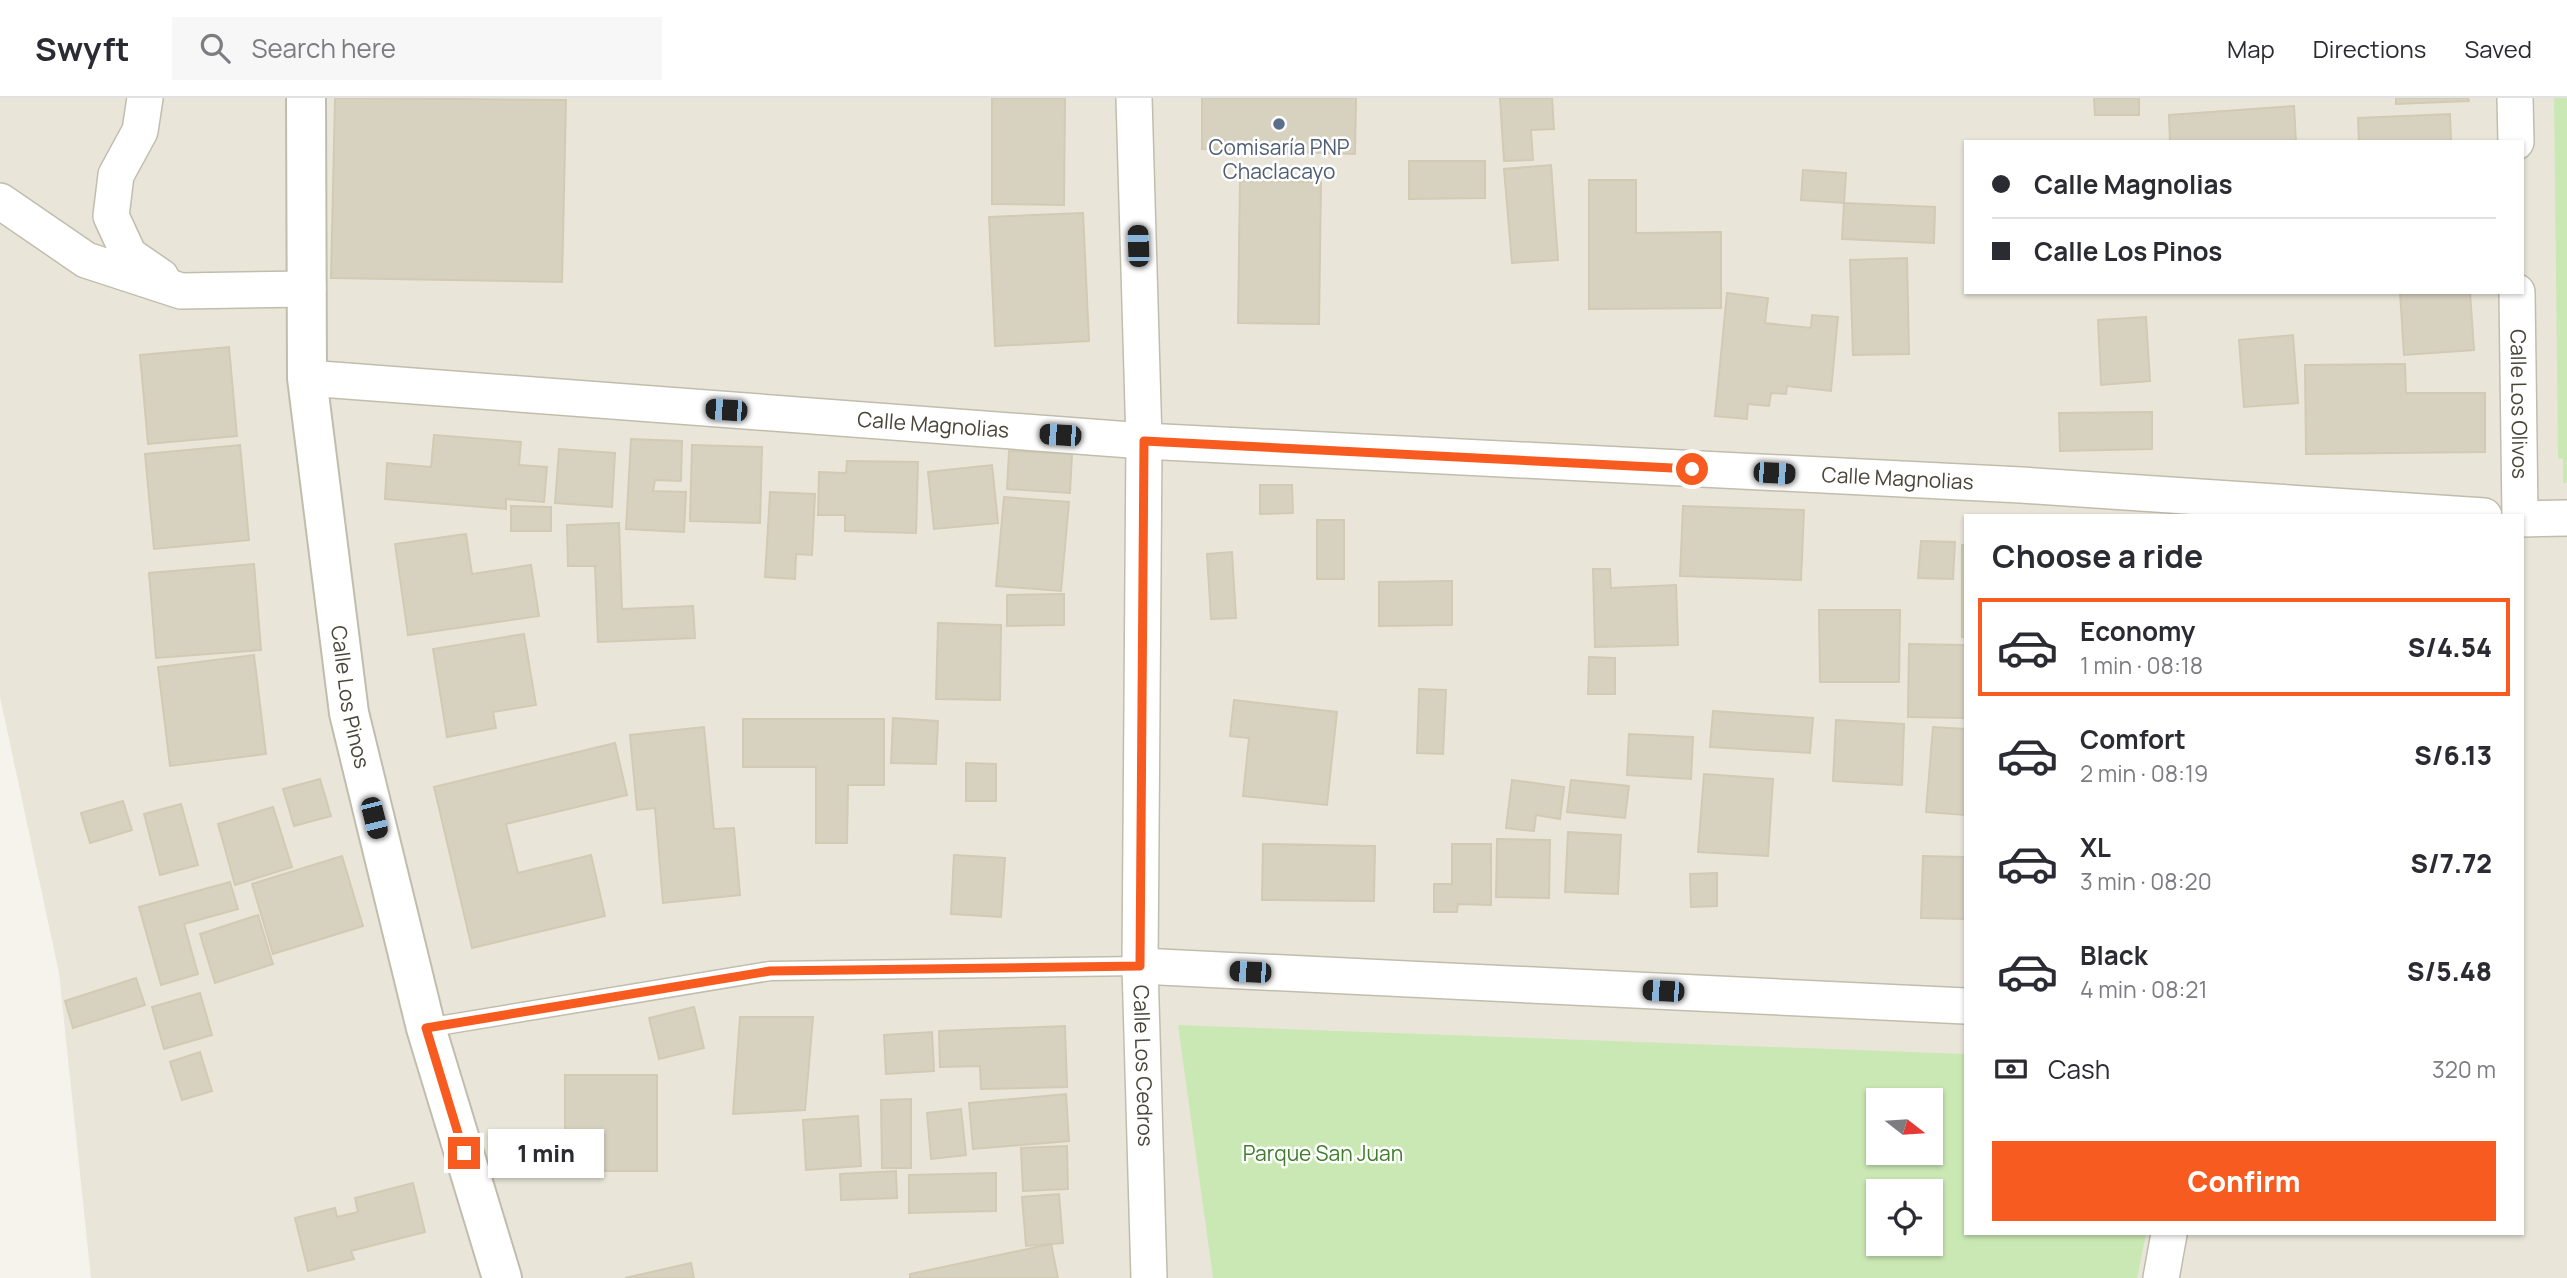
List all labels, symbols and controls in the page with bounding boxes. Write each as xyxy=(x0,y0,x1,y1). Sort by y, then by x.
search box xyxy=(172,17,662,80)
text: Swyft xyxy=(35,26,130,71)
icon: search xyxy=(196,29,234,67)
text: Search here xyxy=(252,30,396,66)
text: Map xyxy=(2227,32,2275,65)
text: Directions xyxy=(2313,32,2426,65)
text: Saved xyxy=(2464,32,2532,65)
marker: Comisaría PNP Chaclacayo xyxy=(1271,116,1287,132)
place label: Comisaría PNP Chaclacayo xyxy=(1209,133,1350,185)
text: Calle Magnolias xyxy=(2034,166,2233,202)
car xyxy=(1127,225,1150,267)
text: Calle Los Pinos xyxy=(2034,233,2222,269)
street label: Calle Los Olivos xyxy=(2504,329,2535,479)
car xyxy=(705,398,748,422)
street label: Calle Magnolias xyxy=(856,404,1010,444)
car xyxy=(1039,423,1082,447)
route start xyxy=(1676,453,1708,485)
street label: Calle Magnolias xyxy=(1821,460,1974,496)
car xyxy=(1753,461,1796,485)
text: Choose a ride xyxy=(1992,534,2203,578)
text: Economy xyxy=(2080,613,2195,649)
icon: car xyxy=(1996,616,2059,679)
street label: Calle Los Pinos xyxy=(325,624,377,771)
text: S/4.54 xyxy=(2408,629,2492,665)
text: 1 min · 08:18 xyxy=(2080,649,2203,681)
text: Comfort xyxy=(2080,721,2186,757)
icon: car xyxy=(1996,724,2059,787)
text: S/6.13 xyxy=(2414,737,2492,773)
text: 2 min · 08:19 xyxy=(2080,757,2208,789)
car xyxy=(359,795,390,841)
text: XL xyxy=(2080,829,2111,865)
icon: car xyxy=(1996,832,2059,895)
text: S/7.72 xyxy=(2411,845,2492,881)
text: 3 min · 08:20 xyxy=(2080,865,2212,897)
text: Black xyxy=(2080,937,2148,973)
icon: car xyxy=(1996,940,2059,1003)
text: S/5.48 xyxy=(2407,953,2492,989)
car xyxy=(1229,960,1272,984)
text: 4 min · 08:21 xyxy=(2080,973,2207,1005)
car xyxy=(1642,979,1685,1003)
street label: Calle Los Cedros xyxy=(1128,985,1160,1147)
icon: cash xyxy=(1992,1050,2030,1088)
text: Cash xyxy=(2048,1051,2110,1087)
text: 320 m xyxy=(2432,1053,2496,1085)
north arrow xyxy=(1866,1088,1942,1166)
map controls xyxy=(1866,1088,1943,1256)
callout: 1 min xyxy=(489,1128,604,1178)
route end xyxy=(448,1137,480,1169)
text: 1 min xyxy=(517,1137,575,1169)
park label: Parque San Juan xyxy=(1243,1139,1403,1167)
button: Confirm xyxy=(1992,1141,2496,1221)
button: locate xyxy=(1866,1179,1943,1256)

